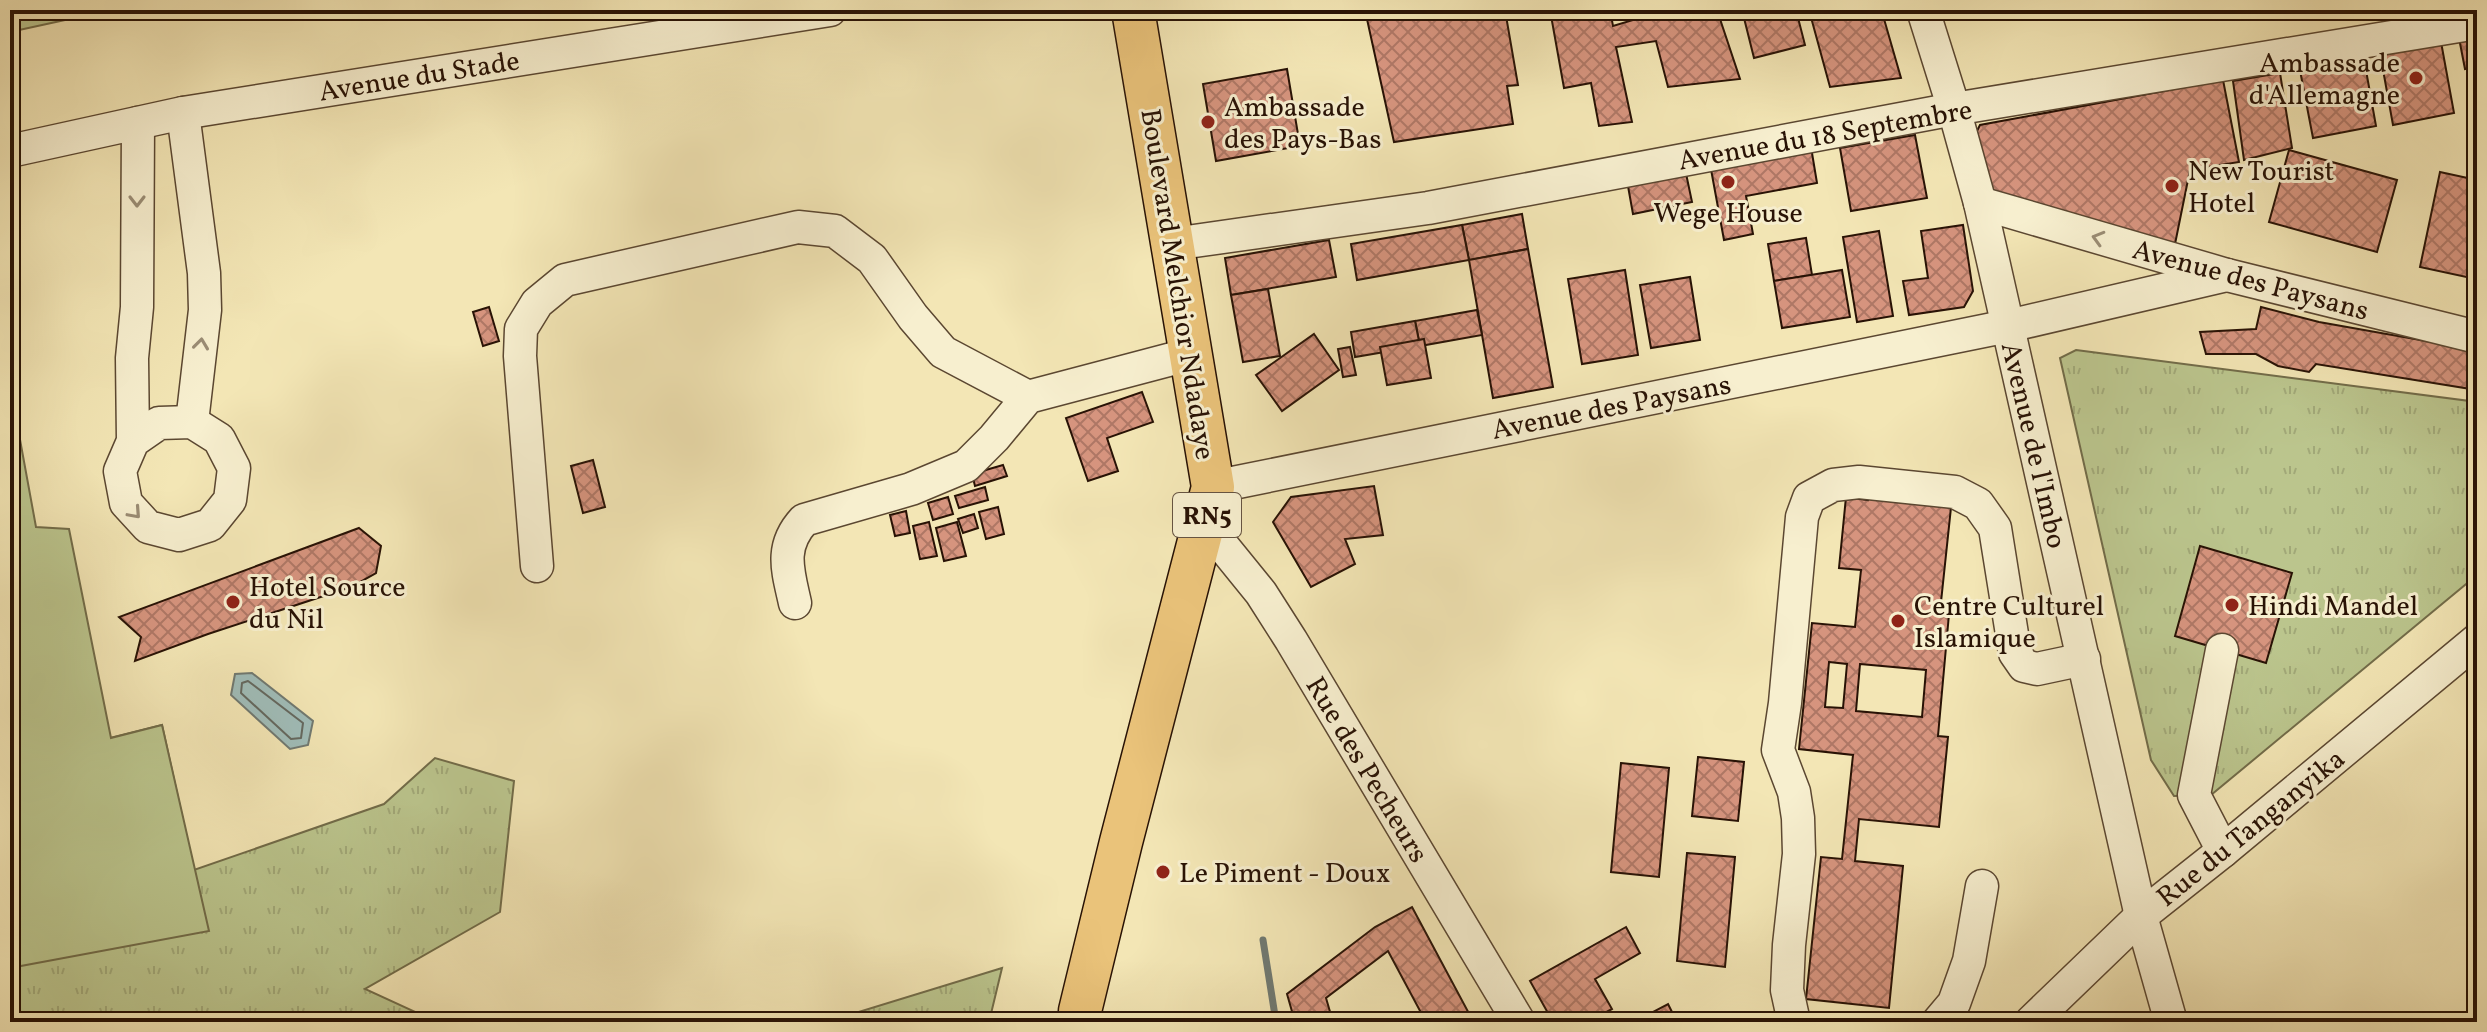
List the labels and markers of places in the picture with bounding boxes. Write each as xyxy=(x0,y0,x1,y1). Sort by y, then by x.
place label: Ambassade d'Allemagne xyxy=(2249,45,2400,116)
marker: Ambassade d'Allemagne xyxy=(2407,69,2425,87)
place label: Ambassade des Pays-Bas xyxy=(1224,89,1381,160)
marker: Ambassade des Pays-Bas xyxy=(1199,113,1217,131)
place label: New Tourist Hotel xyxy=(2188,153,2334,224)
marker: Wege House xyxy=(1719,173,1737,191)
marker: New Tourist Hotel xyxy=(2163,177,2181,195)
place label: Wege House xyxy=(1653,195,1803,234)
place label: Hotel Source du Nil xyxy=(249,569,405,640)
place label: Centre Culturel Islamique xyxy=(1914,588,2104,659)
place label: Hindi Mandel xyxy=(2248,588,2418,627)
marker: Hotel Source du Nil xyxy=(224,593,242,611)
marker: Hindi Mandel xyxy=(2223,596,2241,614)
marker: Centre Culturel Islamique xyxy=(1889,612,1907,630)
place label: Le Piment - Doux xyxy=(1179,855,1390,894)
marker: Le Piment - Doux xyxy=(1154,863,1172,881)

